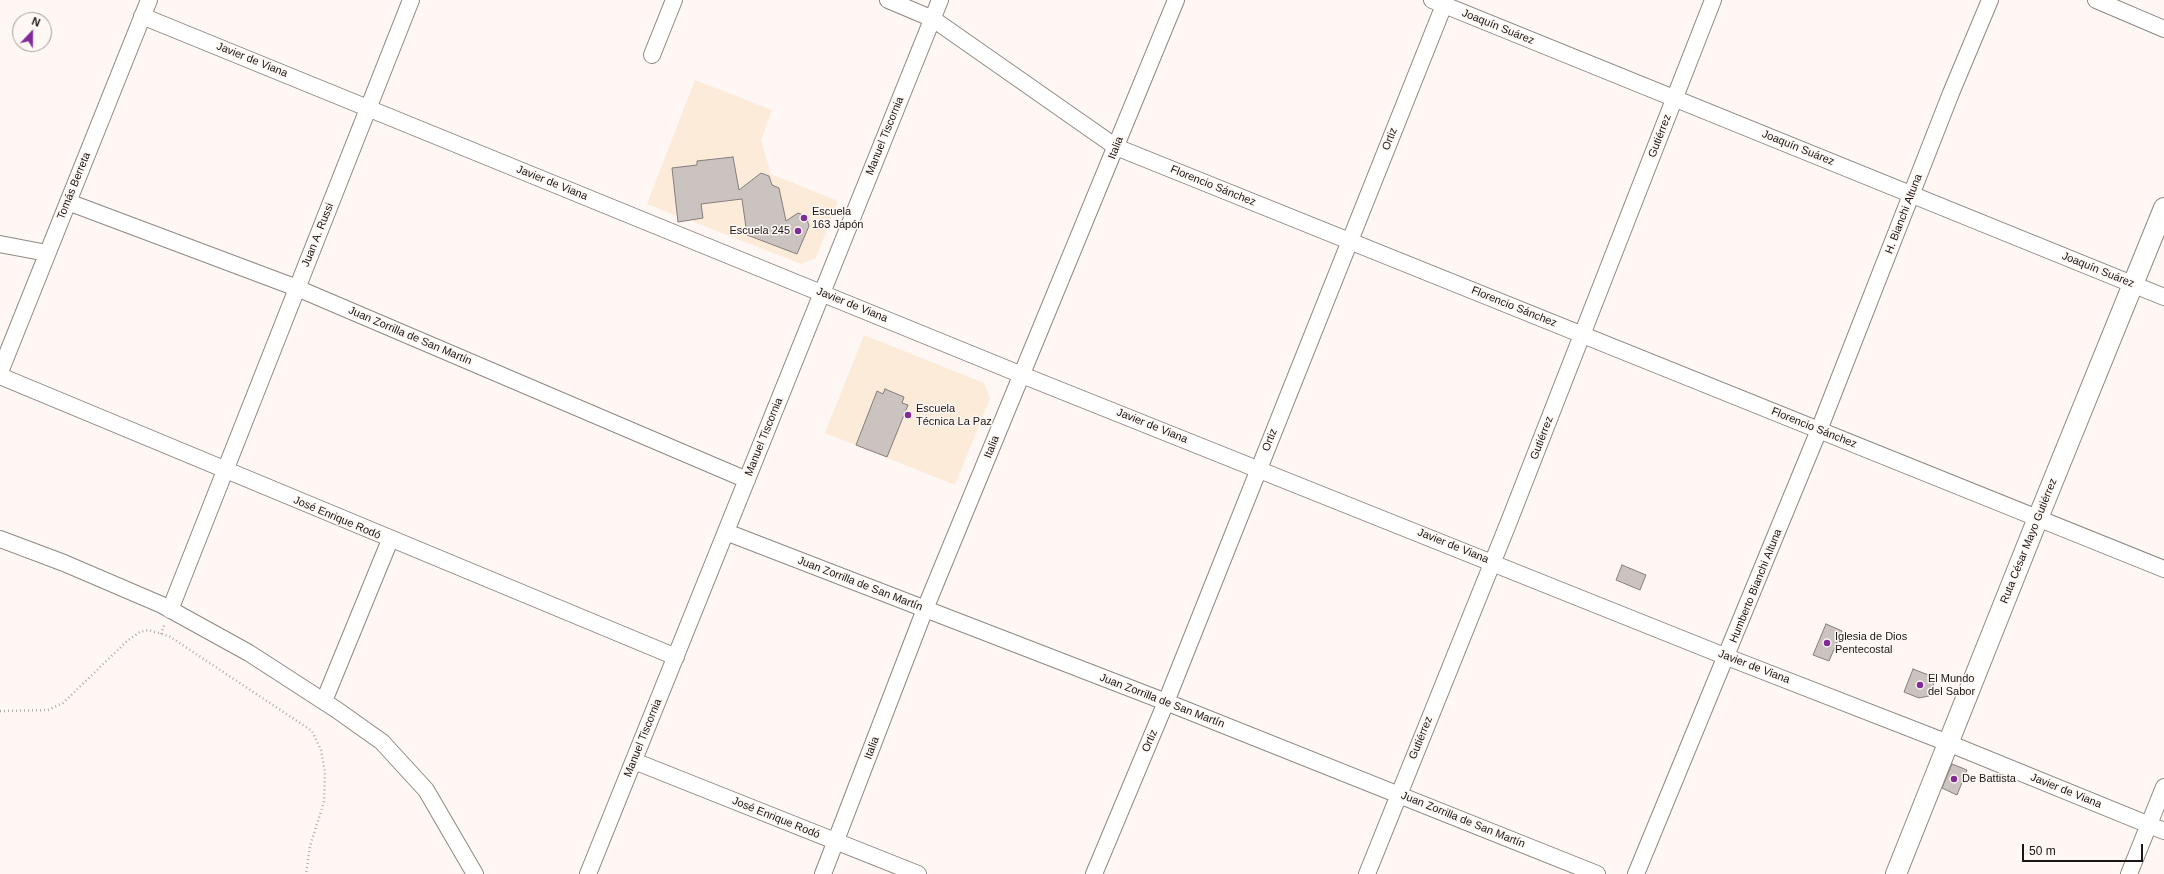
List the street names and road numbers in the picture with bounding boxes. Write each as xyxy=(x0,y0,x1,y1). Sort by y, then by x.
street label: Joaquín Suárez xyxy=(1460,6,1536,48)
street label: Javier de Viana xyxy=(214,40,290,80)
street label: Manuel Tiscornia xyxy=(863,95,907,177)
street label: Gutiérrez xyxy=(1646,113,1674,159)
street label: Ortiz xyxy=(1380,126,1400,152)
street label: Joaquín Suárez xyxy=(1760,127,1836,169)
street label: Italia xyxy=(1106,135,1126,161)
street label: Tomás Berreta xyxy=(54,150,94,222)
street label: Javier de Viana xyxy=(514,163,590,203)
street label: Florencio Sánchez xyxy=(1168,163,1258,209)
street label: H. Bianchi Altuna xyxy=(1883,172,1925,256)
street label: Juan A. Russi xyxy=(299,201,337,269)
street label: Joaquín Suárez xyxy=(2060,249,2136,291)
street label: Florencio Sánchez xyxy=(1469,284,1559,330)
street label: Javier de Viana xyxy=(814,285,890,325)
street label: Juan Zorrilla de San Martín xyxy=(346,304,474,368)
street label: Manuel Tiscornia xyxy=(742,396,786,478)
street label: Florencio Sánchez xyxy=(1769,405,1859,451)
street label: Javier de Viana xyxy=(1114,406,1190,446)
street label: Gutiérrez xyxy=(1528,415,1556,461)
street label: Ortiz xyxy=(1260,427,1280,453)
street label: Italia xyxy=(982,434,1002,460)
street label: Ruta César Mayo Gutiérrez xyxy=(1998,476,2060,606)
street label: José Enrique Rodó xyxy=(291,494,383,542)
street label: Javier de Viana xyxy=(1415,526,1491,566)
street label: Humberto Bianchi Altuna xyxy=(1727,527,1785,645)
street label: Juan Zorrilla de San Martín xyxy=(796,554,924,614)
street label: Javier de Viana xyxy=(1716,647,1792,687)
street label: Juan Zorrilla de San Martín xyxy=(1098,671,1226,731)
street label: Manuel Tiscornia xyxy=(621,697,665,779)
street label: Gutiérrez xyxy=(1406,715,1436,761)
street label: Ortiz xyxy=(1139,728,1161,754)
street label: Italia xyxy=(862,735,882,761)
street label: Javier de Viana xyxy=(2028,771,2104,811)
street label: Juan Zorrilla de San Martín xyxy=(1399,789,1527,851)
street label: José Enrique Rodó xyxy=(730,794,822,842)

